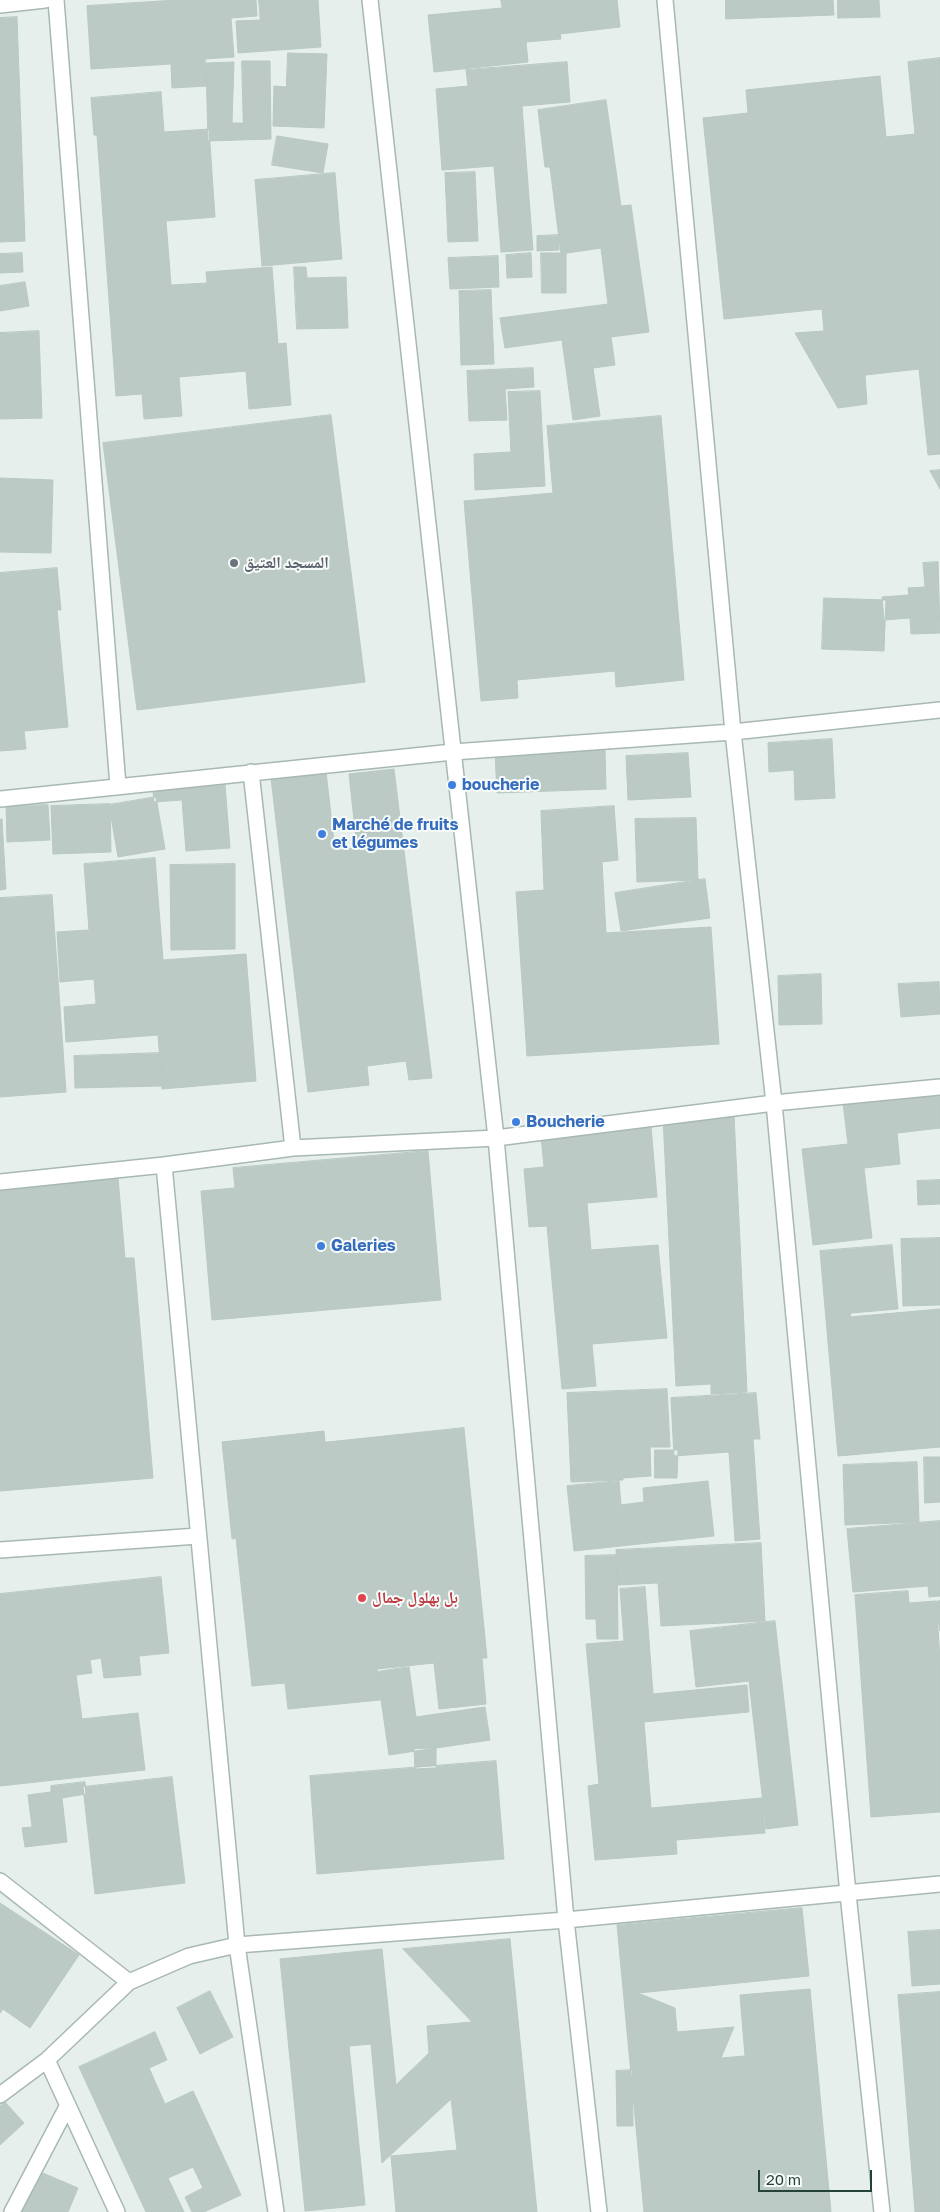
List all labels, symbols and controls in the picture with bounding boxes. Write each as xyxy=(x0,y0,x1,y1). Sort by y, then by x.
place label: المسجد العتيق xyxy=(244,553,329,573)
marker: المسجد العتيق xyxy=(228,557,240,569)
place label: boucherie xyxy=(462,775,539,795)
marker: boucherie xyxy=(446,779,458,791)
place label: Marché de fruits et légumes xyxy=(332,815,458,853)
marker: Marché de fruits et légumes xyxy=(316,828,328,840)
place label: Boucherie xyxy=(526,1112,605,1132)
marker: Boucherie xyxy=(510,1116,522,1128)
place label: Galeries xyxy=(331,1236,396,1256)
marker: Galeries xyxy=(315,1240,327,1252)
place label: بل بهلول جمال xyxy=(372,1588,458,1608)
marker: بل بهلول جمال xyxy=(356,1592,368,1604)
scale bar xyxy=(760,2160,874,2192)
text: 20 m xyxy=(766,2170,801,2188)

